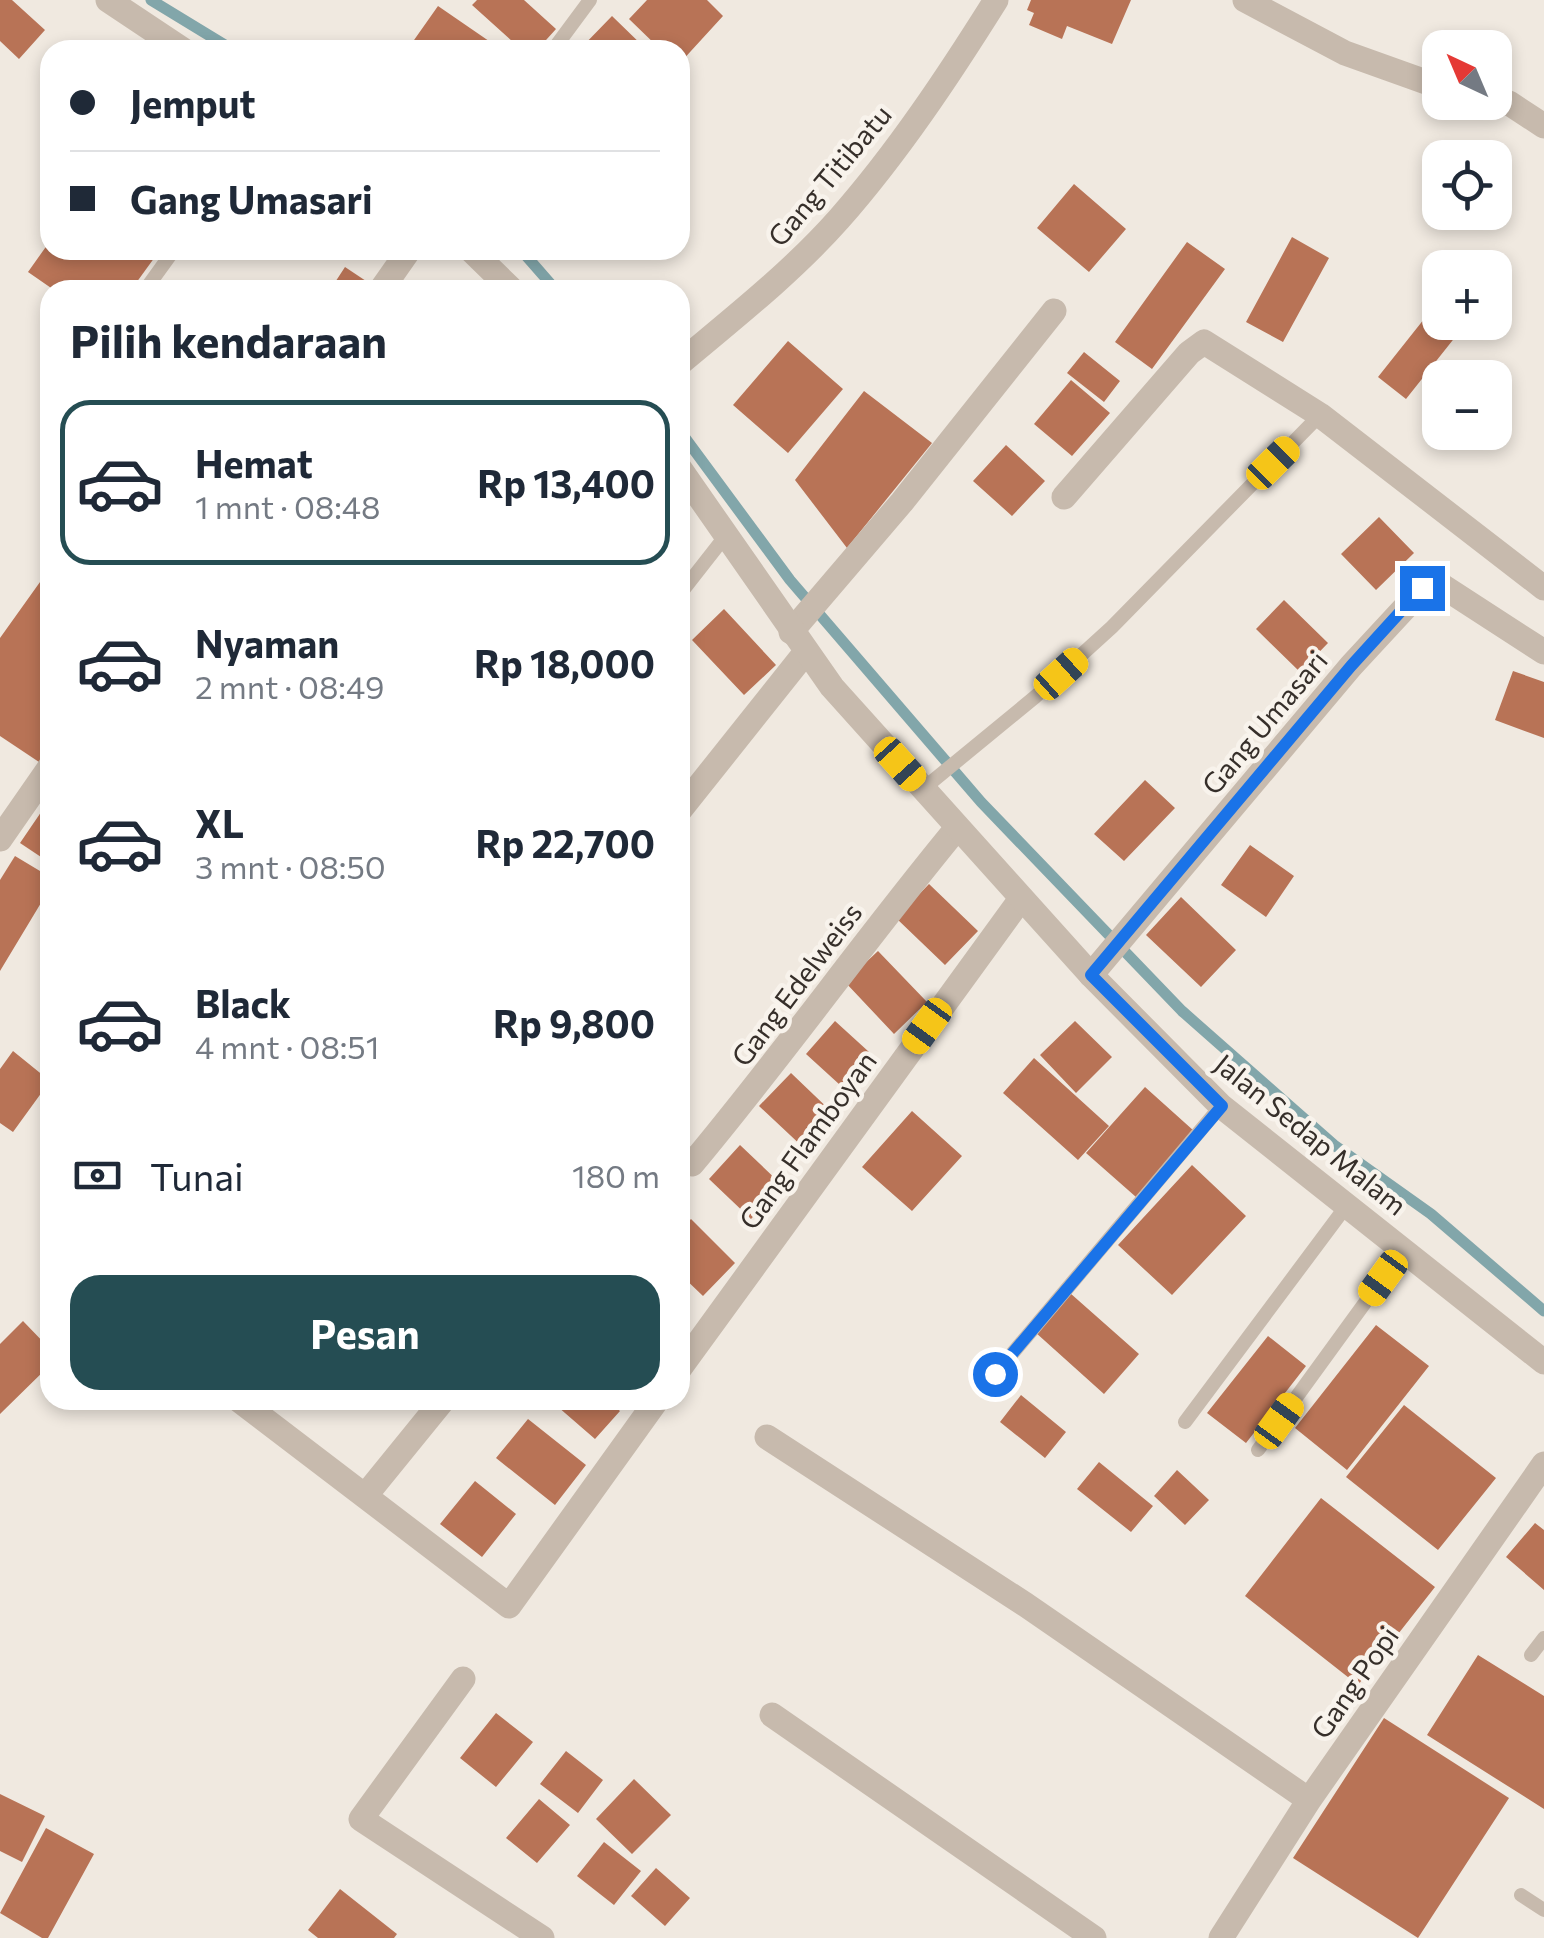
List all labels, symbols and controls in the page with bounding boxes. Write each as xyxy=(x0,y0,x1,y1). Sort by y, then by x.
north arrow xyxy=(1422,30,1512,120)
map controls xyxy=(1422,30,1512,450)
text: Jemput xyxy=(130,79,256,126)
street label: Gang Titibatu xyxy=(760,97,898,253)
button: locate xyxy=(1422,140,1512,230)
text: Gang Umasari xyxy=(130,175,373,222)
button: + xyxy=(1422,250,1512,340)
text: Pilih kendaraan xyxy=(70,312,387,367)
button: − xyxy=(1422,360,1512,450)
car xyxy=(1241,431,1305,495)
icon: car xyxy=(75,438,165,528)
text: Hemat xyxy=(195,439,313,486)
text: Rp 13,400 xyxy=(477,459,655,506)
text: 1 mnt · 08:48 xyxy=(195,486,380,526)
route end xyxy=(1400,566,1445,611)
icon: car xyxy=(75,618,165,708)
text: Nyaman xyxy=(195,619,339,666)
text: Rp 18,000 xyxy=(474,639,655,686)
car xyxy=(1029,643,1093,705)
street label: Gang Umasari xyxy=(1194,643,1334,801)
text: 2 mnt · 08:49 xyxy=(195,666,385,706)
car xyxy=(869,732,931,796)
icon: car xyxy=(75,798,165,888)
text: XL xyxy=(195,799,244,846)
text: Rp 22,700 xyxy=(475,819,655,866)
text: 3 mnt · 08:50 xyxy=(195,846,386,886)
street label: Gang Edelweiss xyxy=(724,896,868,1072)
icon: car xyxy=(75,978,165,1068)
text: Black xyxy=(195,979,291,1026)
car xyxy=(897,993,957,1059)
text: Rp 9,800 xyxy=(493,999,655,1046)
text: 4 mnt · 08:51 xyxy=(195,1026,379,1066)
street label: Gang Flamboyan xyxy=(731,1044,883,1236)
street label: Jalan Sedap Malam xyxy=(1208,1046,1414,1222)
icon: cash xyxy=(70,1148,125,1203)
text: Tunai xyxy=(150,1152,244,1199)
text: 180 m xyxy=(572,1155,660,1195)
car xyxy=(1353,1245,1413,1311)
button: Pesan xyxy=(70,1275,660,1390)
route start xyxy=(973,1352,1018,1397)
car xyxy=(1249,1388,1309,1454)
street label: Gang Popi xyxy=(1303,1619,1405,1745)

